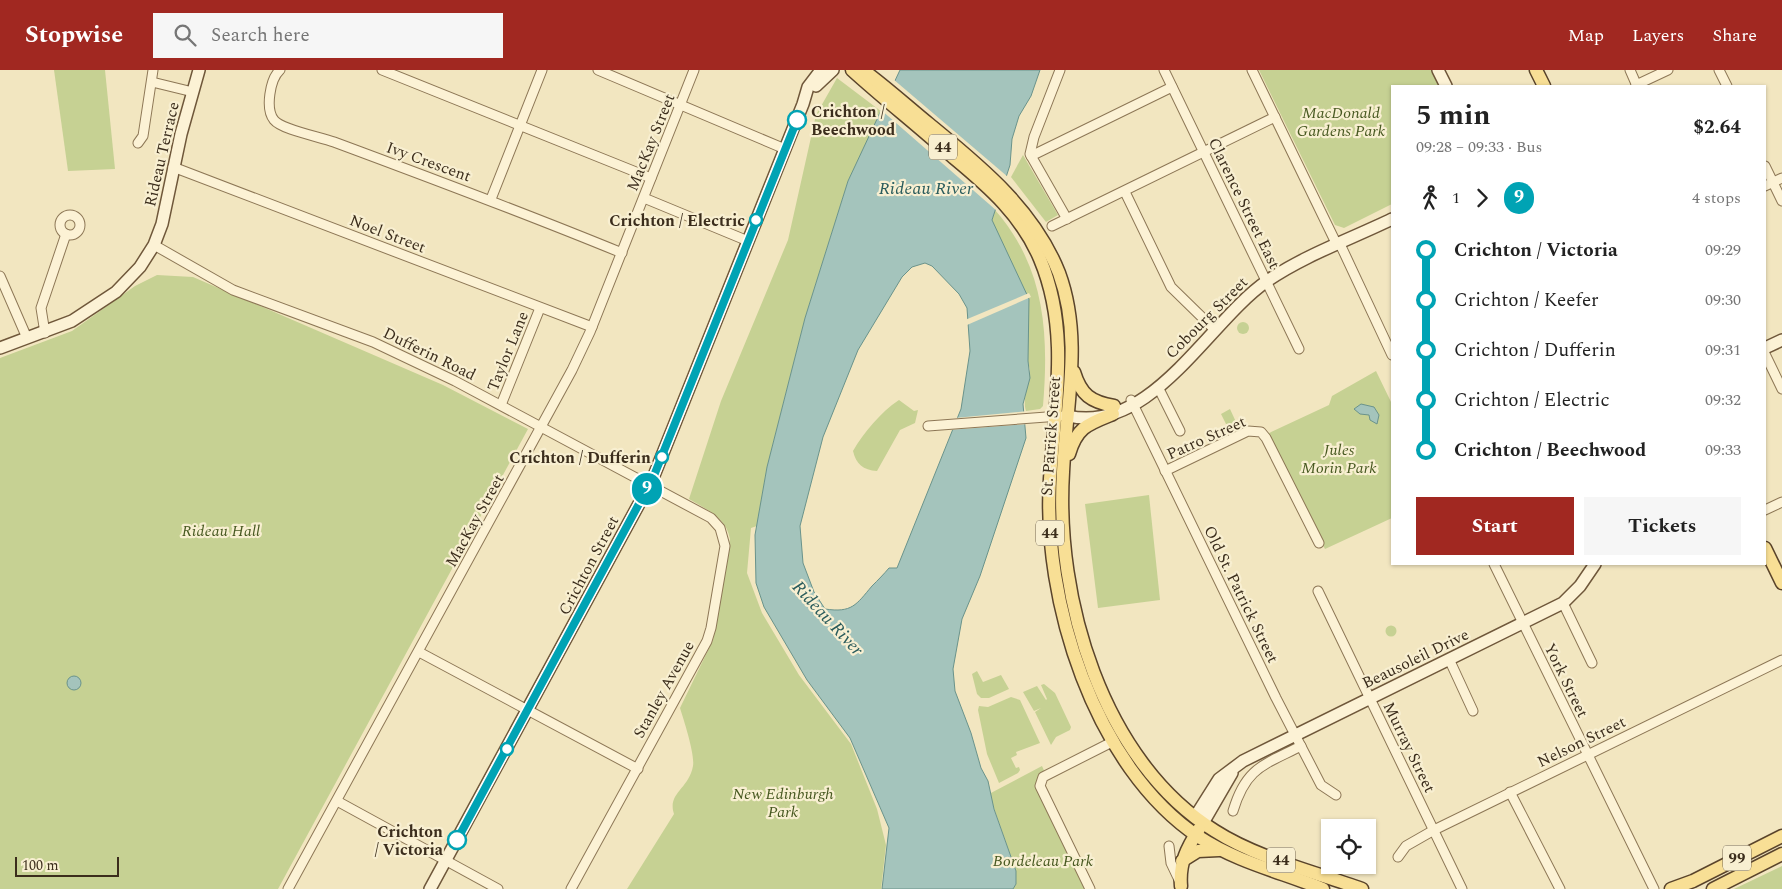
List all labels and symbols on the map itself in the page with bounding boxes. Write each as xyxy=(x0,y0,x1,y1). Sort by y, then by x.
street label: MacKay Street xyxy=(620,90,682,195)
street label: Rideau Terrace xyxy=(138,99,186,209)
place label: Crichton / Beechwood xyxy=(811,100,895,142)
park label: MacDonald Gardens Park xyxy=(1297,101,1386,143)
marker: Crichton / Beechwood xyxy=(787,110,807,130)
road number: 44 xyxy=(929,134,957,160)
street label: Clarence Street East xyxy=(1202,134,1287,274)
street label: Ivy Crescent xyxy=(383,136,475,188)
water label: Rideau River xyxy=(879,175,974,202)
street label: Noel Street xyxy=(346,208,430,260)
place label: Crichton / Electric xyxy=(609,209,745,233)
marker: Crichton / Electric xyxy=(749,213,763,227)
street label: Cobourg Street xyxy=(1160,271,1254,364)
street label: Taylor Lane xyxy=(481,308,535,395)
street label: Dufferin Road xyxy=(379,321,480,387)
street label: St. Patrick Street xyxy=(1035,375,1067,497)
street label: Patro Street xyxy=(1163,410,1250,466)
park label: Jules Morin Park xyxy=(1301,438,1377,480)
place label: Crichton / Dufferin xyxy=(509,446,651,470)
marker: Crichton / Dufferin xyxy=(655,450,669,464)
street label: MacKay Street xyxy=(439,469,511,572)
line badge: 9 xyxy=(631,473,663,505)
street label: Crichton Street xyxy=(553,511,625,619)
park label: Rideau Hall xyxy=(182,519,260,543)
road number: 44 xyxy=(1036,520,1064,546)
street label: Old St. Patrick Street xyxy=(1197,522,1285,668)
water label: Rideau River xyxy=(786,575,870,663)
street label: Beausoleil Drive xyxy=(1358,623,1473,695)
street label: Stanley Avenue xyxy=(627,636,701,743)
street label: York Street xyxy=(1538,639,1595,722)
street label: Murray Street xyxy=(1377,698,1442,797)
street label: Nelson Street xyxy=(1533,710,1630,774)
unlabelled marker xyxy=(500,742,514,756)
park label: New Edinburgh Park xyxy=(732,782,834,824)
place label: Crichton / Victoria xyxy=(375,820,444,862)
marker: Crichton / Victoria xyxy=(447,830,467,850)
road number: 99 xyxy=(1723,846,1751,870)
road number: 44 xyxy=(1267,848,1295,872)
park label: Bordeleau Park xyxy=(993,849,1094,873)
scale bar xyxy=(15,854,119,877)

